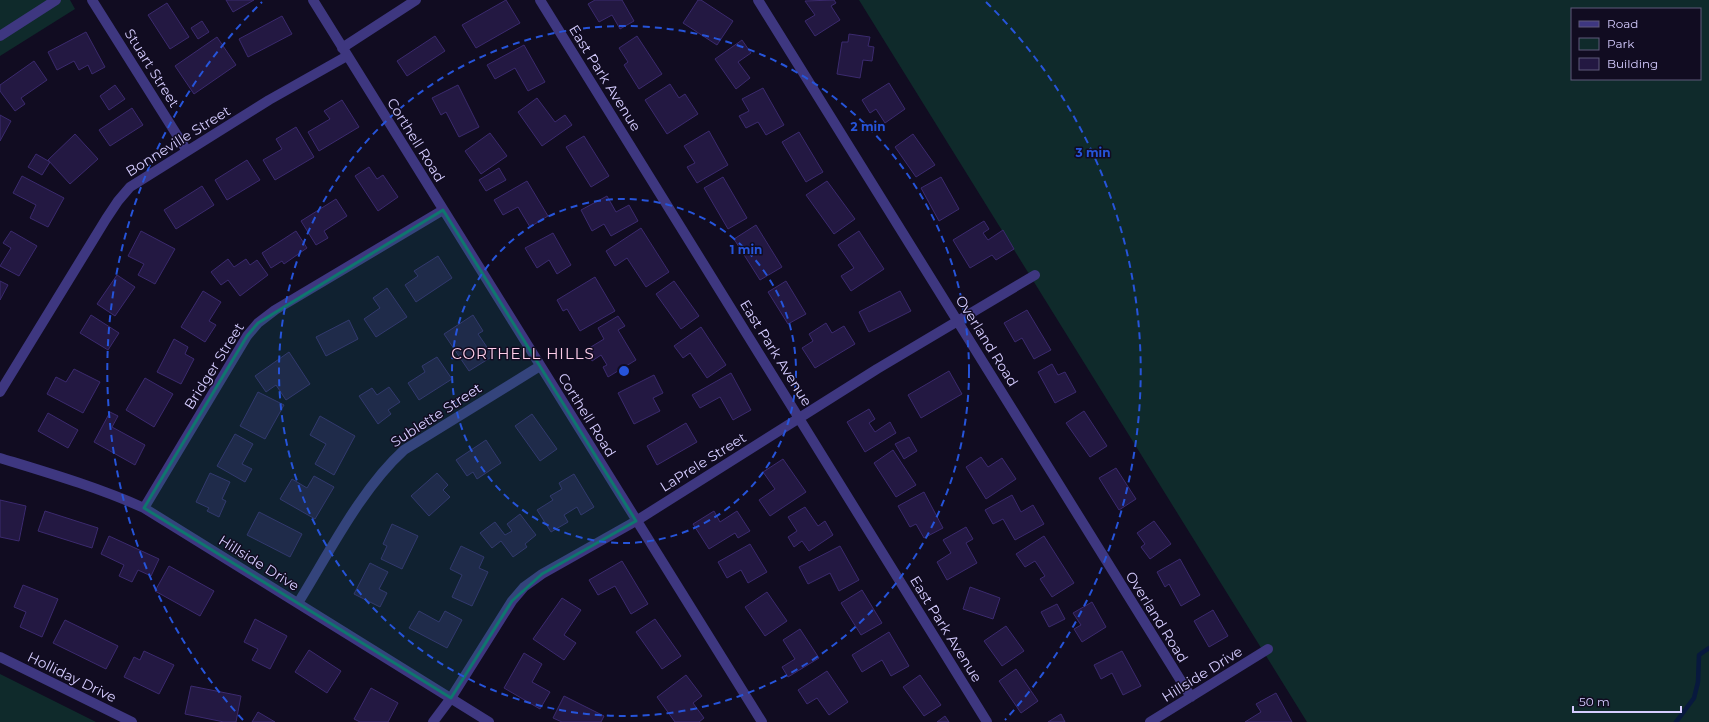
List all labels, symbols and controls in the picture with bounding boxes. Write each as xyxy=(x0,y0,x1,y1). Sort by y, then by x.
legend xyxy=(1571,8,1701,80)
text: Road xyxy=(1607,16,1638,31)
street label: East Park Avenue xyxy=(565,21,645,135)
street label: Stuart Street xyxy=(121,25,184,111)
text: Park xyxy=(1607,36,1635,51)
text: Building xyxy=(1607,56,1658,71)
street label: Corthell Road xyxy=(383,95,449,185)
street label: Bonneville Street xyxy=(122,101,234,180)
text: 2 min xyxy=(851,119,885,134)
text: 3 min xyxy=(1075,145,1111,160)
text: 1 min xyxy=(730,242,762,257)
street label: Overland Road xyxy=(952,292,1022,390)
street label: East Park Avenue xyxy=(736,296,816,410)
street label: Bridger Street xyxy=(180,319,248,413)
district label: CORTHELL HILLS xyxy=(451,344,595,363)
centre of rings xyxy=(617,364,631,378)
street label: Corthell Road xyxy=(554,370,620,460)
street label: Sublette Street xyxy=(387,379,485,451)
street label: LaPrele Street xyxy=(657,428,750,496)
street label: Hillside Drive xyxy=(215,531,303,595)
street label: Overland Road xyxy=(1122,568,1192,666)
street label: East Park Avenue xyxy=(906,572,986,686)
street label: Hillside Drive xyxy=(1158,642,1246,706)
street label: Holliday Drive xyxy=(25,648,119,706)
scale bar xyxy=(1573,688,1681,714)
text: 50 m xyxy=(1579,694,1610,709)

